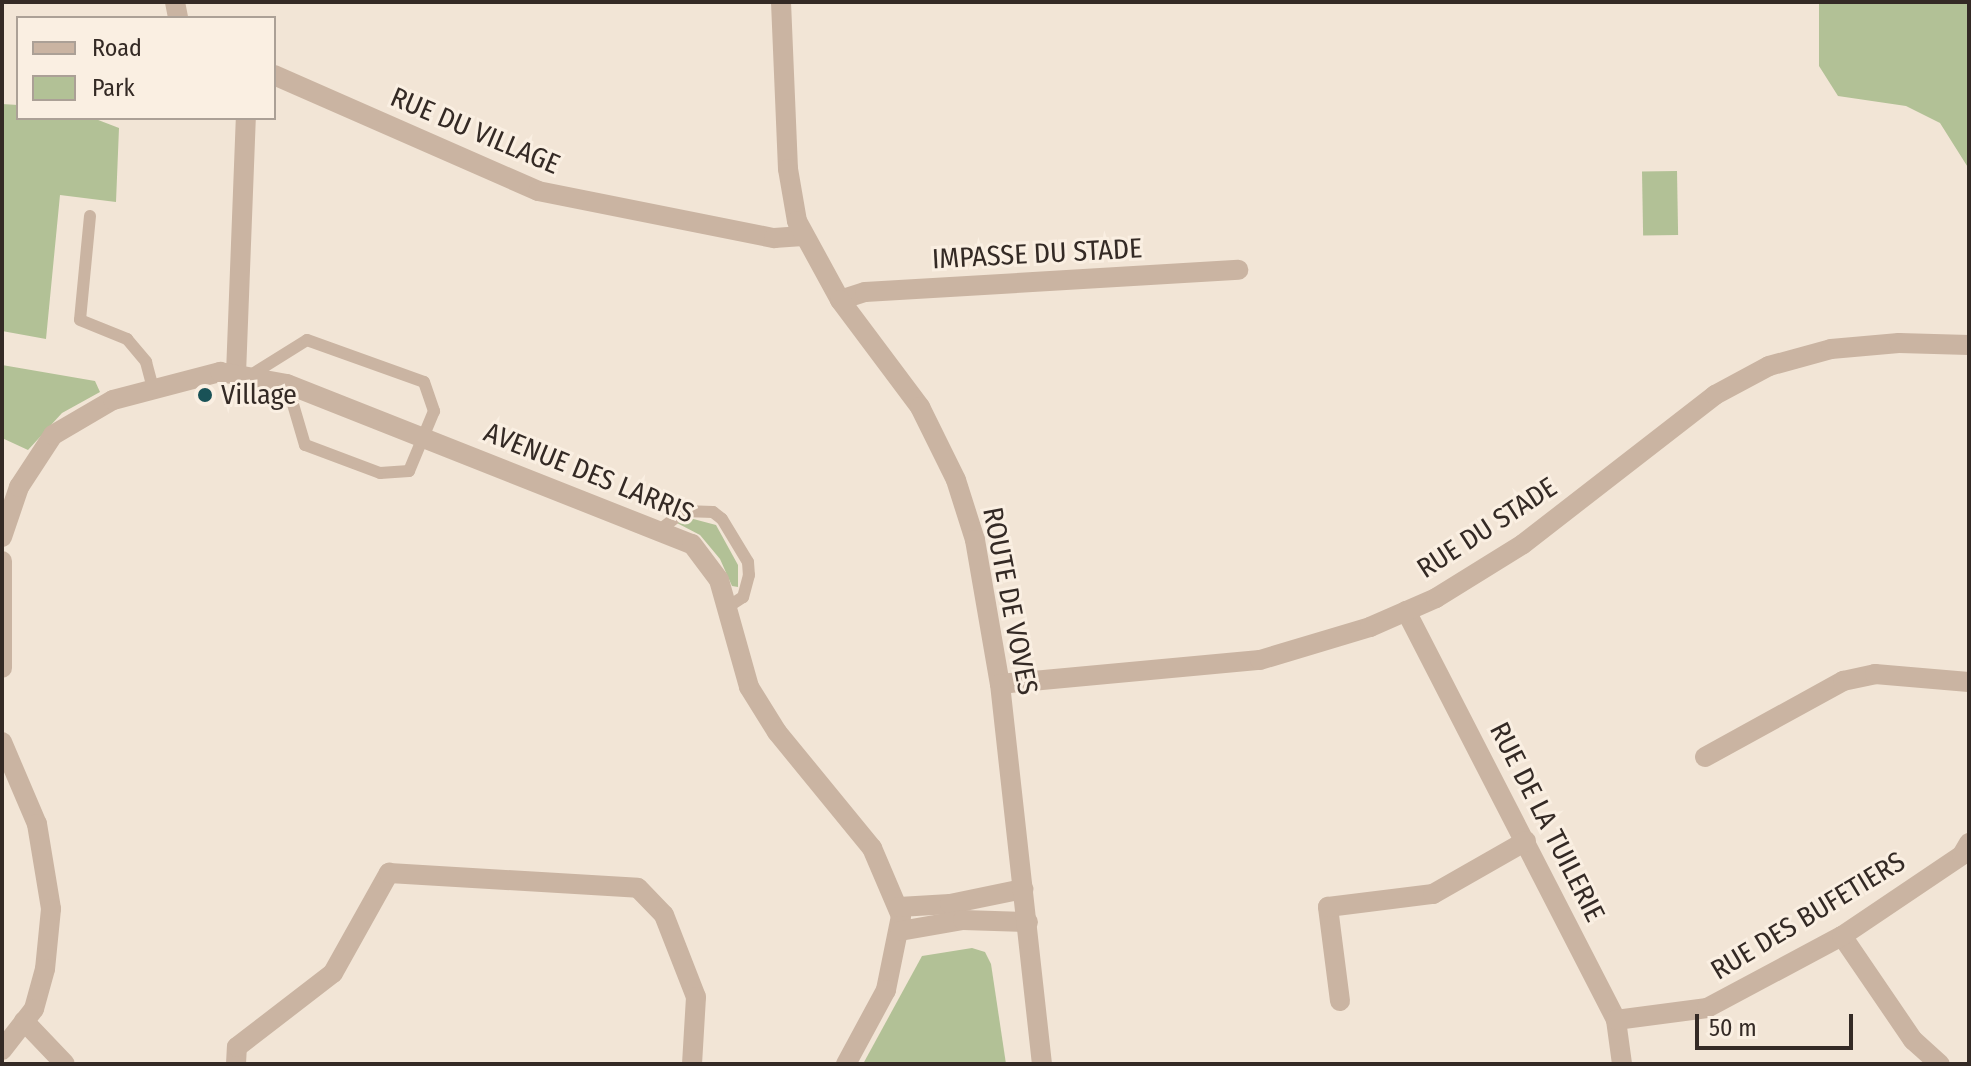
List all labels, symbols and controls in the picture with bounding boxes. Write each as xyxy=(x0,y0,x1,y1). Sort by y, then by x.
legend xyxy=(16,16,276,120)
text: Road xyxy=(92,34,142,62)
text: Park xyxy=(92,74,135,102)
street label: RUE DU VILLAGE xyxy=(385,80,565,182)
street label: IMPASSE DU STADE xyxy=(931,232,1143,276)
place label: Village xyxy=(221,378,297,412)
marker: Village xyxy=(196,386,214,404)
street label: AVENUE DES LARRIS xyxy=(479,416,699,530)
street label: RUE DU STADE xyxy=(1411,470,1563,586)
street label: ROUTE DE VOVES xyxy=(975,504,1045,698)
street label: RUE DE LA TUILERIE xyxy=(1482,717,1612,927)
street label: RUE DES BUFETIERS xyxy=(1705,845,1911,987)
scale bar xyxy=(1699,998,1857,1048)
text: 50 m xyxy=(1709,1014,1757,1042)

